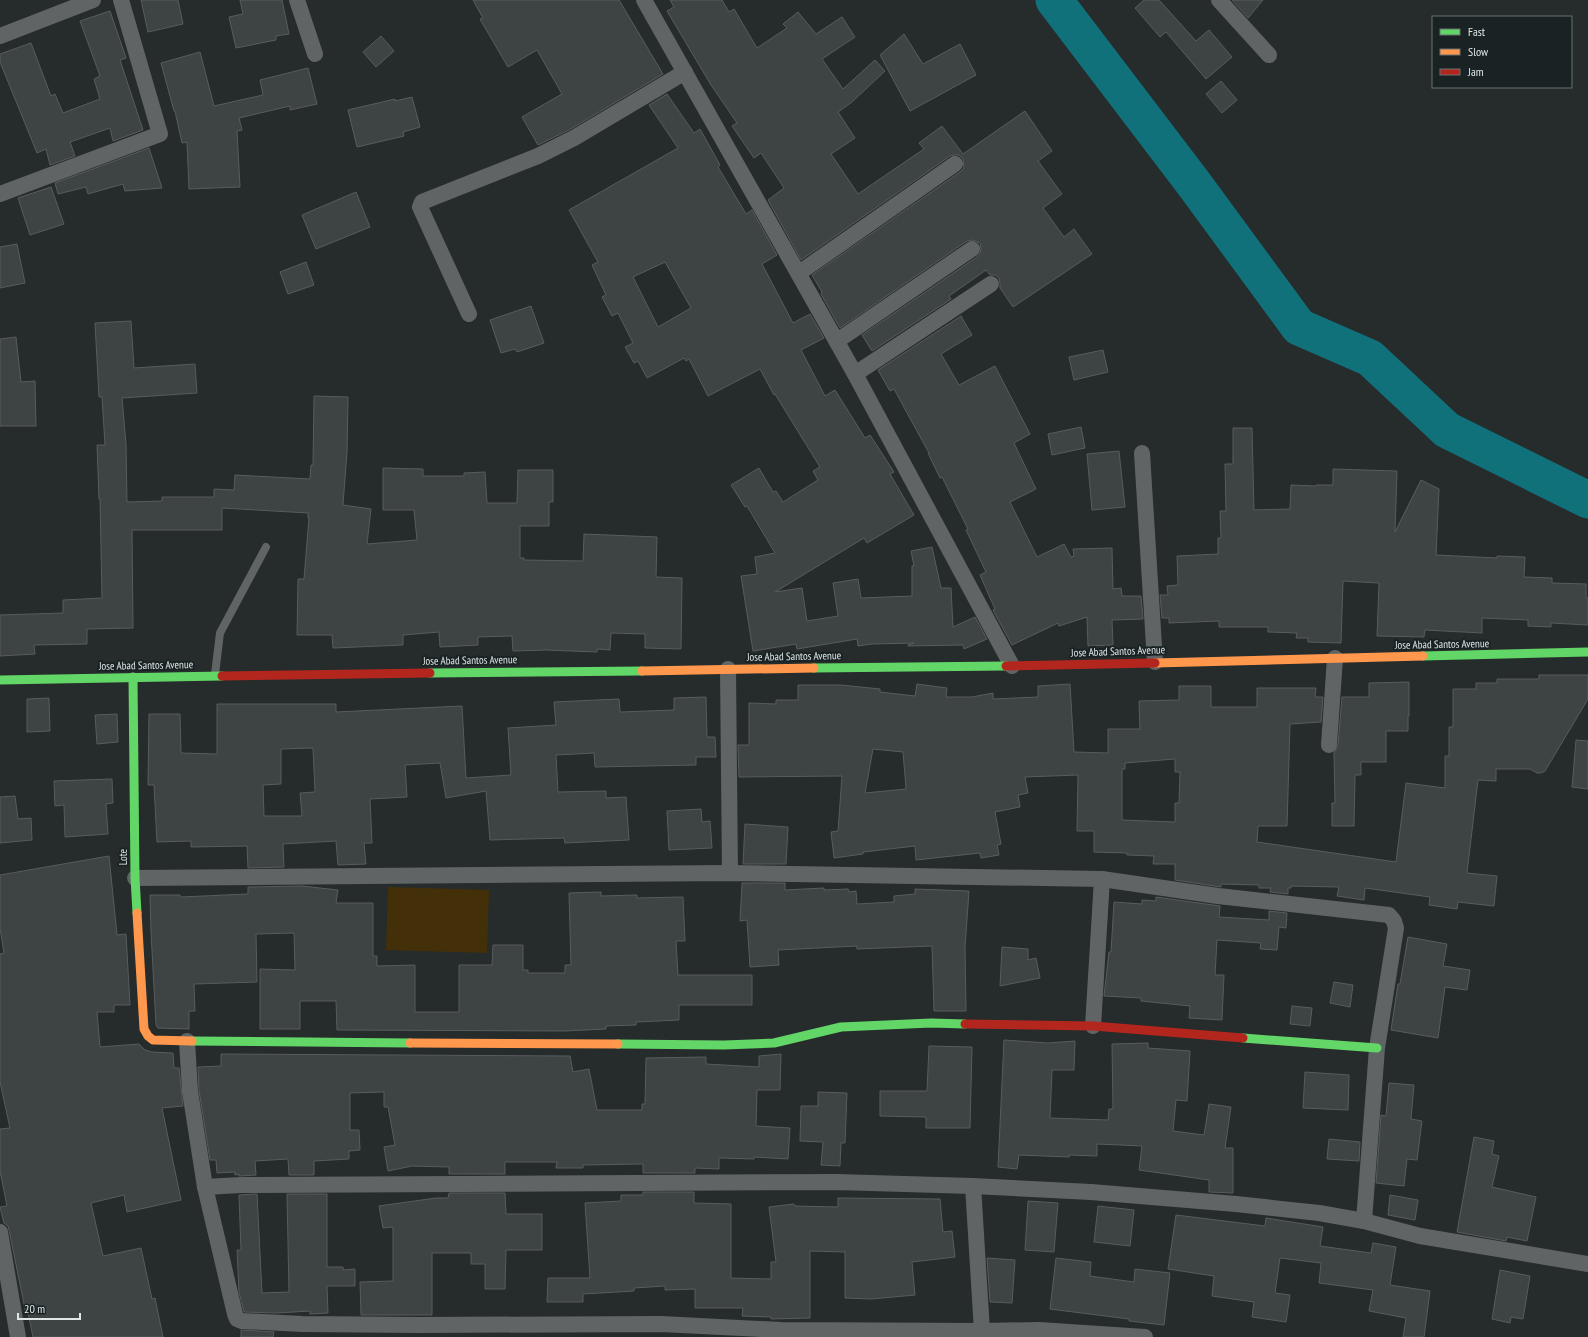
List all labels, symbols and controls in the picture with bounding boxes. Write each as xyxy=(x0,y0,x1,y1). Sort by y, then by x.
legend xyxy=(1432,16,1572,88)
text: Fast xyxy=(1468,24,1486,39)
text: Slow xyxy=(1468,44,1489,59)
text: Jam xyxy=(1467,64,1484,79)
street label: Jose Abad Santos Avenue xyxy=(1394,636,1490,652)
street label: Jose Abad Santos Avenue xyxy=(1070,642,1166,660)
street label: Jose Abad Santos Avenue xyxy=(746,648,842,664)
street label: Jose Abad Santos Avenue xyxy=(422,652,518,668)
street label: Jose Abad Santos Avenue xyxy=(98,657,194,673)
street label: Lote xyxy=(116,848,130,865)
scale bar xyxy=(18,1295,80,1321)
text: 20 m xyxy=(24,1301,45,1316)

